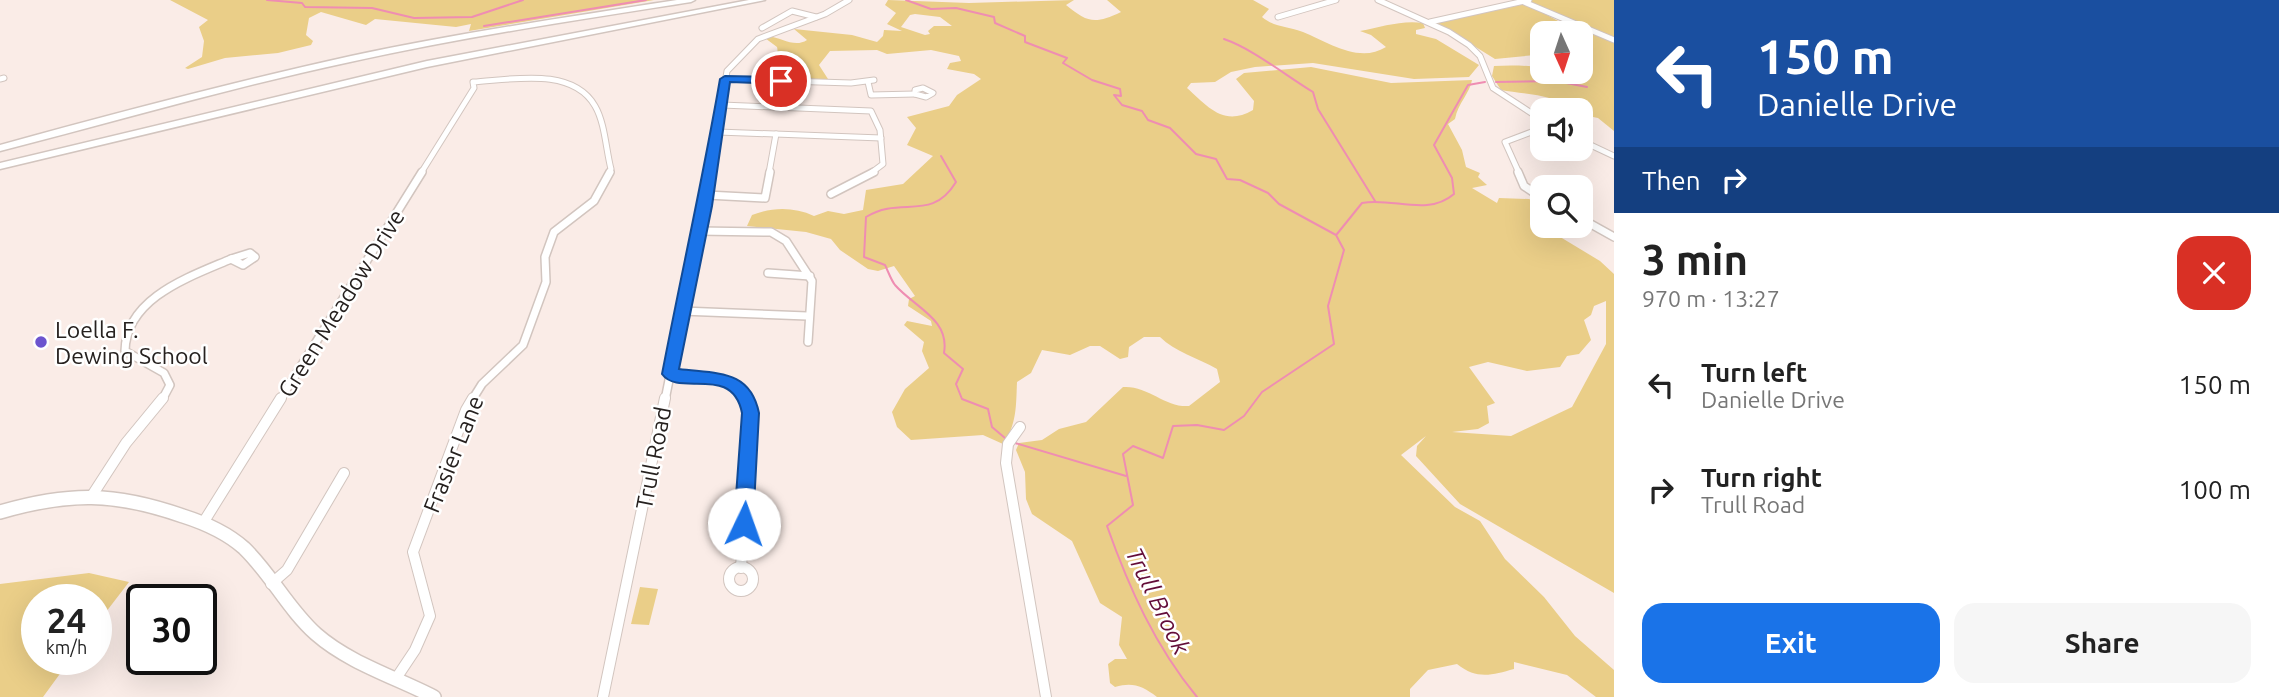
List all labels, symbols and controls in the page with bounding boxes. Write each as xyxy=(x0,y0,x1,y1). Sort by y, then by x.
north arrow xyxy=(1530,21,1592,84)
map controls xyxy=(1530,21,1593,238)
icon: left xyxy=(1642,28,1733,119)
text: 150 m xyxy=(1757,28,1894,83)
pin xyxy=(751,51,811,111)
icon: arrive xyxy=(762,62,800,100)
text: Danielle Drive xyxy=(1757,86,1957,122)
button: sound xyxy=(1530,98,1593,161)
icon: right xyxy=(1715,161,1753,199)
text: Then xyxy=(1642,166,1701,195)
button: search xyxy=(1530,175,1593,238)
street label: Green Meadow Drive xyxy=(273,205,409,401)
text: 3 min xyxy=(1642,236,1748,283)
button: close xyxy=(2177,236,2251,310)
text: 970 m · 13:27 xyxy=(1642,286,1780,311)
place label: Loella F. Dewing School xyxy=(55,317,208,368)
marker: Loella F. Dewing School xyxy=(33,334,49,350)
text: Turn left xyxy=(1701,358,1807,387)
icon: left xyxy=(1642,366,1680,404)
text: 150 m xyxy=(2179,370,2251,399)
text: Danielle Drive xyxy=(1701,387,1845,412)
street label: Frasier Lane xyxy=(418,392,488,516)
street label: Trull Road xyxy=(631,404,675,512)
text: Turn right xyxy=(1701,463,1822,492)
icon: right xyxy=(1642,471,1680,509)
text: 100 m xyxy=(2179,475,2251,504)
position arrow xyxy=(707,487,781,561)
text: Trull Road xyxy=(1701,492,1805,517)
water label: Trull Brook xyxy=(1121,543,1196,659)
speed limit sign: 30 xyxy=(126,584,217,675)
text: 24 xyxy=(47,600,86,640)
button: Exit xyxy=(1642,603,1940,683)
button: Share xyxy=(1954,603,2251,683)
text: km/h xyxy=(46,637,87,657)

